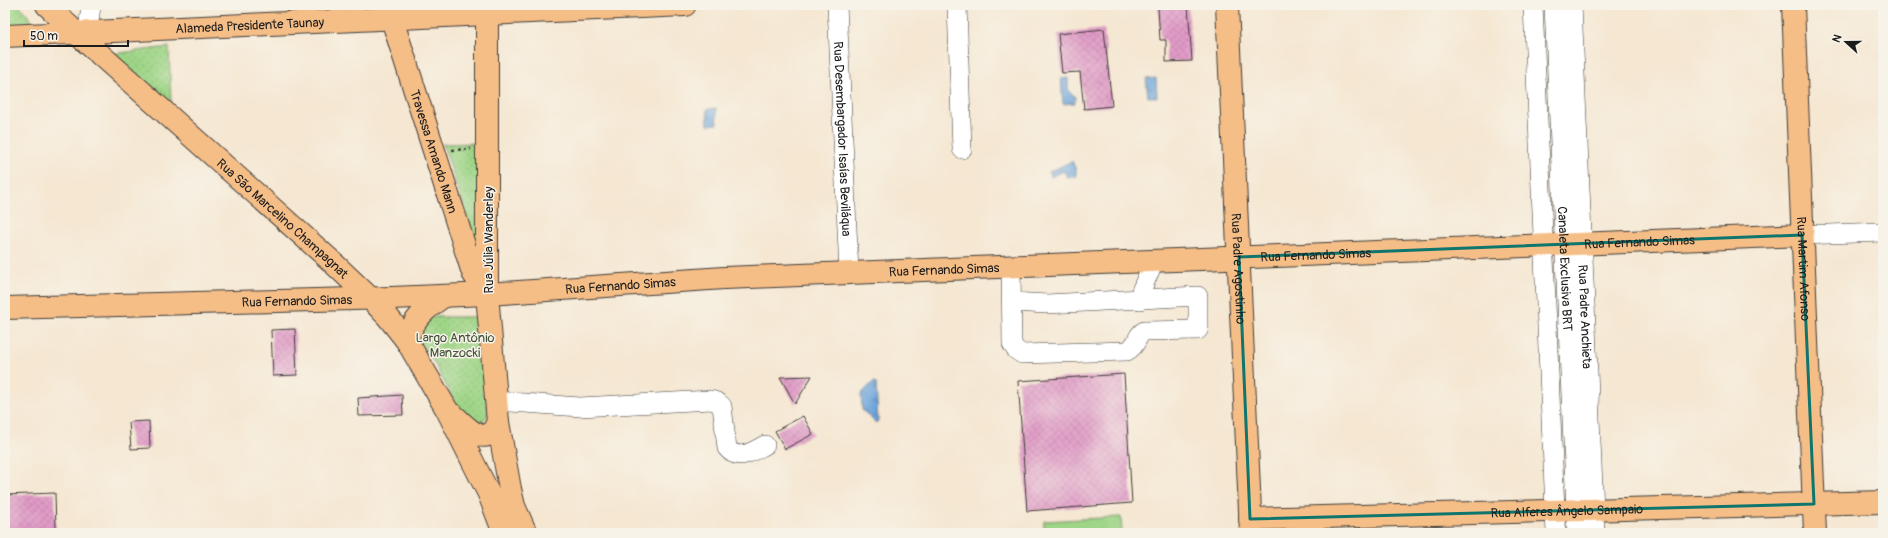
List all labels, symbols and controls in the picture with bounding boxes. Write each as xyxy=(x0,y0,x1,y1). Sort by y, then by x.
street label: Alameda Presidente Taunay xyxy=(175,14,325,37)
scale bar xyxy=(24,22,128,48)
north arrow xyxy=(1826,22,1866,62)
text: 50 m xyxy=(30,29,58,44)
text: N xyxy=(1830,32,1845,44)
street label: Rua Desembargador Isaías Beviláqua xyxy=(830,41,854,237)
street label: Travessa Amando Mann xyxy=(406,88,460,215)
street label: Rua São Marcelino Champagnat xyxy=(213,156,352,283)
street label: Rua Júlia Wanderley xyxy=(481,186,497,293)
street label: Canaleta Exclusiva BRT xyxy=(1554,206,1575,332)
street label: Rua Padre Agostinho xyxy=(1227,213,1249,325)
street label: Rua Martim Afonso xyxy=(1793,216,1813,321)
street label: Rua Fernando Simas xyxy=(1584,232,1695,253)
street label: Rua Fernando Simas xyxy=(1260,245,1372,266)
street label: Rua Fernando Simas xyxy=(888,260,1000,280)
street label: Rua Padre Anchieta xyxy=(1574,264,1595,369)
street label: Rua Fernando Simas xyxy=(565,274,677,298)
street label: Rua Fernando Simas xyxy=(241,292,353,311)
park label: Largo Antônio Manzocki xyxy=(415,330,495,361)
street label: Rua Alferes Ângelo Sampaio xyxy=(1490,501,1643,522)

